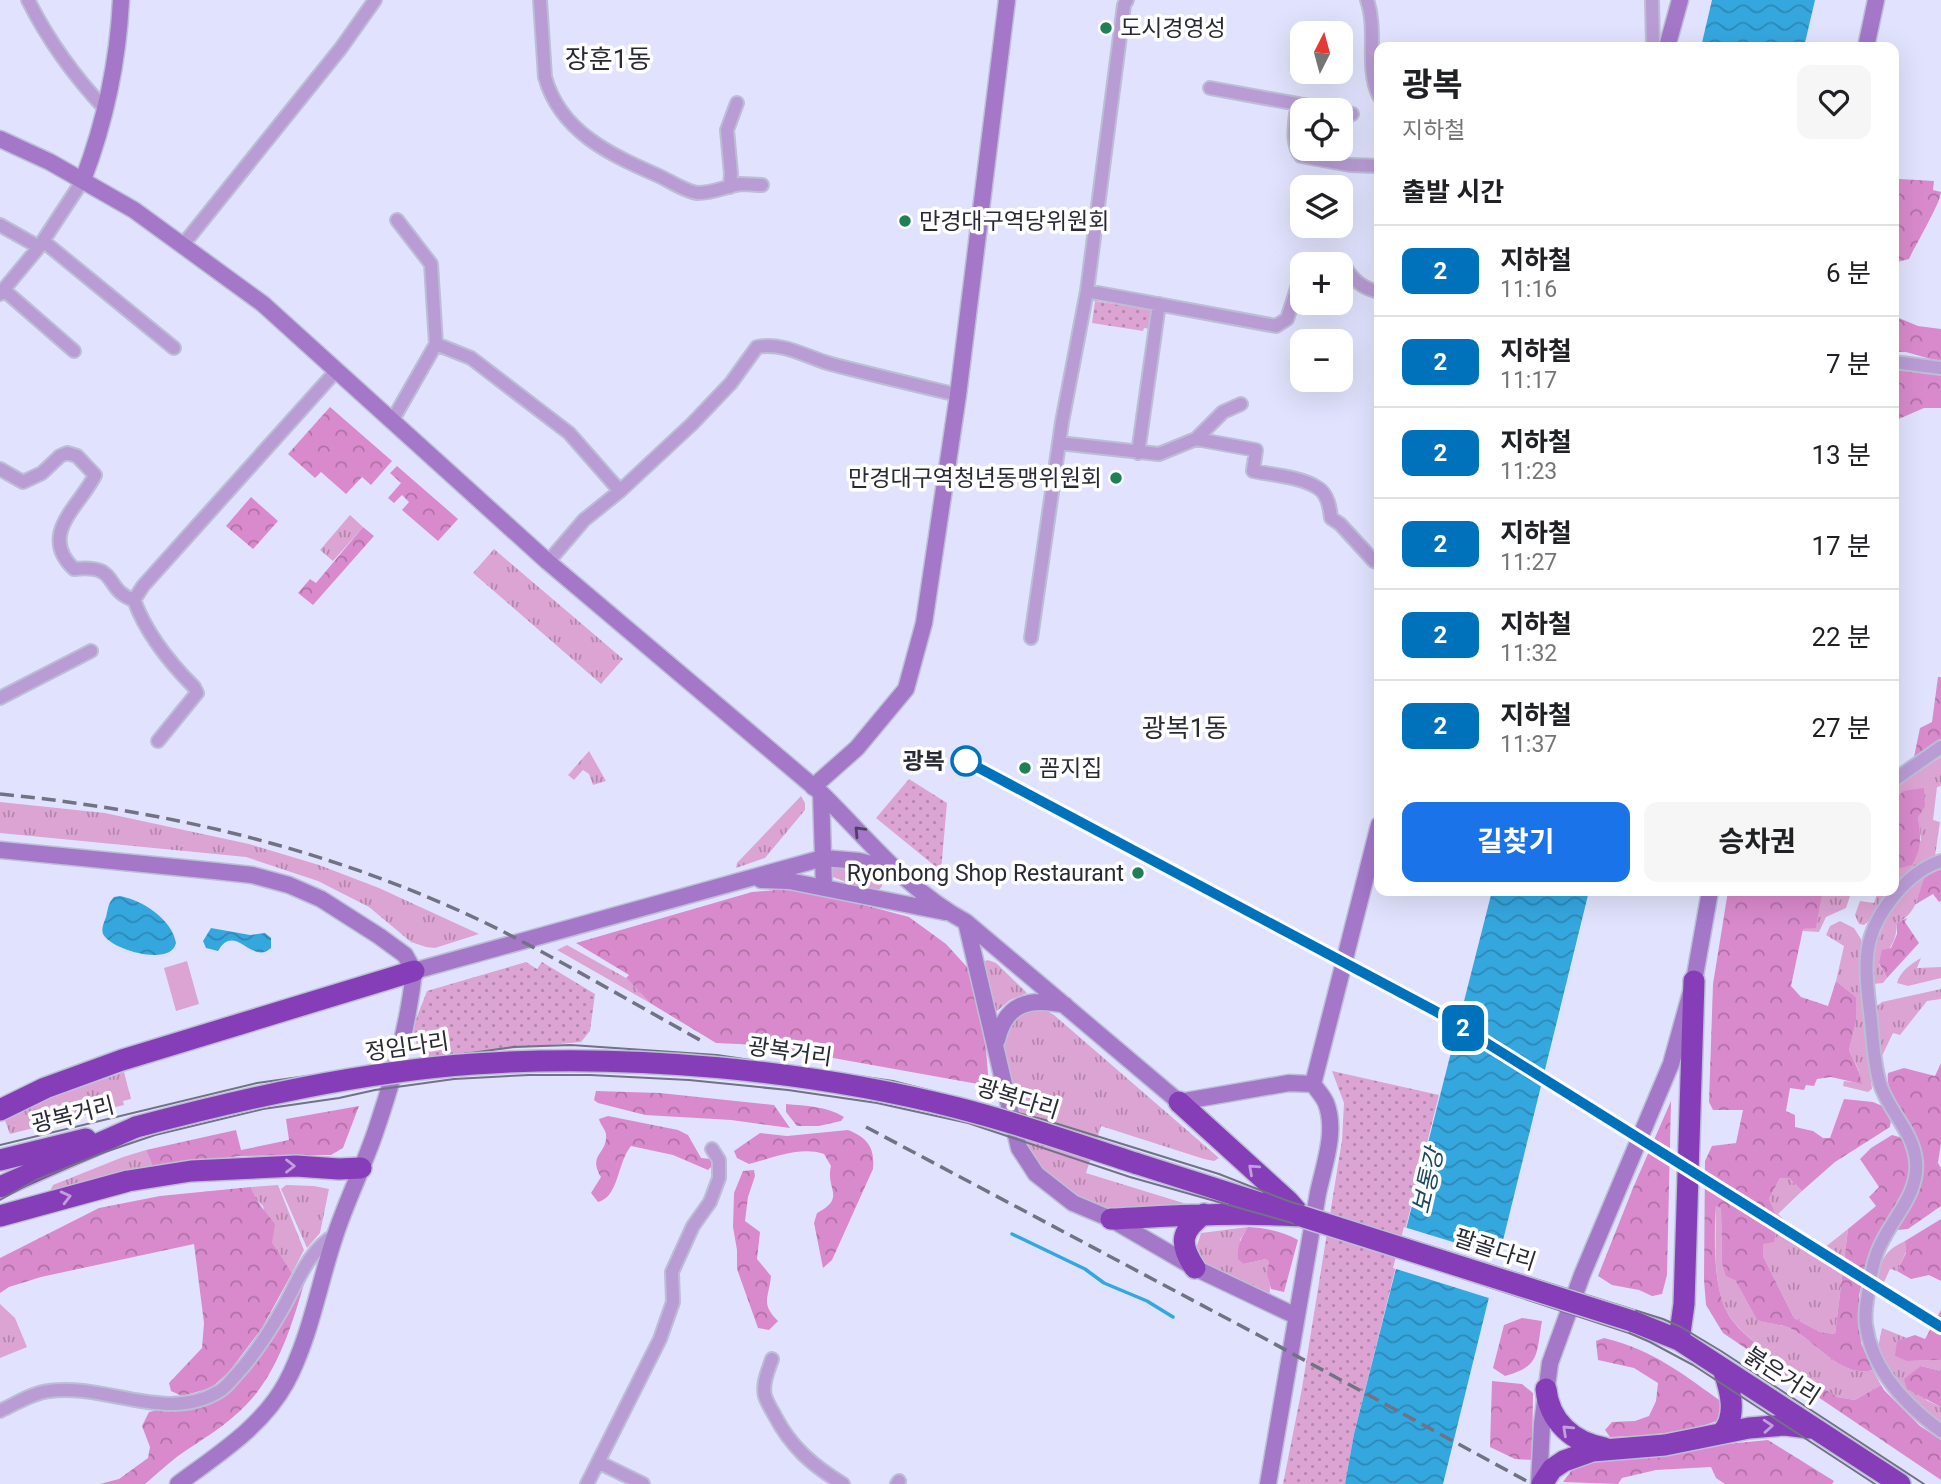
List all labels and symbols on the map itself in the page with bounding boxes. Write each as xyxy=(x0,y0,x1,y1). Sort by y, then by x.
place label: 도시경영성 xyxy=(1120,15,1226,42)
marker: 도시경영성 xyxy=(1098,20,1114,36)
north arrow xyxy=(1290,21,1353,84)
district label: 장훈1동 xyxy=(565,44,651,74)
place label: 만경대구역당위원회 xyxy=(919,208,1109,235)
marker: 만경대구역당위원회 xyxy=(897,213,913,229)
place label: 만경대구역청년동맹위원회 xyxy=(848,465,1102,492)
marker: 만경대구역청년동맹위원회 xyxy=(1108,470,1124,486)
district label: 광복1동 xyxy=(1142,713,1228,743)
marker: 광복 xyxy=(951,746,981,776)
place label: 광복 xyxy=(903,748,945,775)
place label: 꼼지집 xyxy=(1039,755,1102,782)
marker: 꼼지집 xyxy=(1017,760,1033,776)
one-way arrow xyxy=(855,826,868,839)
place label: Ryonbong Shop Restaurant xyxy=(847,860,1124,887)
marker: Ryonbong Shop Restaurant xyxy=(1130,865,1146,881)
line badge: 2 xyxy=(1440,1005,1486,1051)
street label: 정임다리 xyxy=(363,1028,451,1066)
street label: 광복거리 xyxy=(746,1033,834,1071)
street label: 광복다리 xyxy=(974,1074,1062,1124)
street label: 광복거리 xyxy=(29,1092,117,1138)
water label: 보통강 xyxy=(1407,1143,1450,1216)
one-way arrow xyxy=(285,1158,296,1174)
one-way arrow xyxy=(1248,1164,1261,1177)
one-way arrow xyxy=(59,1191,71,1205)
street label: 팔골다리 xyxy=(1451,1224,1539,1276)
street label: 붉은거리 xyxy=(1739,1342,1825,1410)
one-way arrow xyxy=(1763,1419,1774,1434)
one-way arrow xyxy=(1562,1426,1575,1438)

